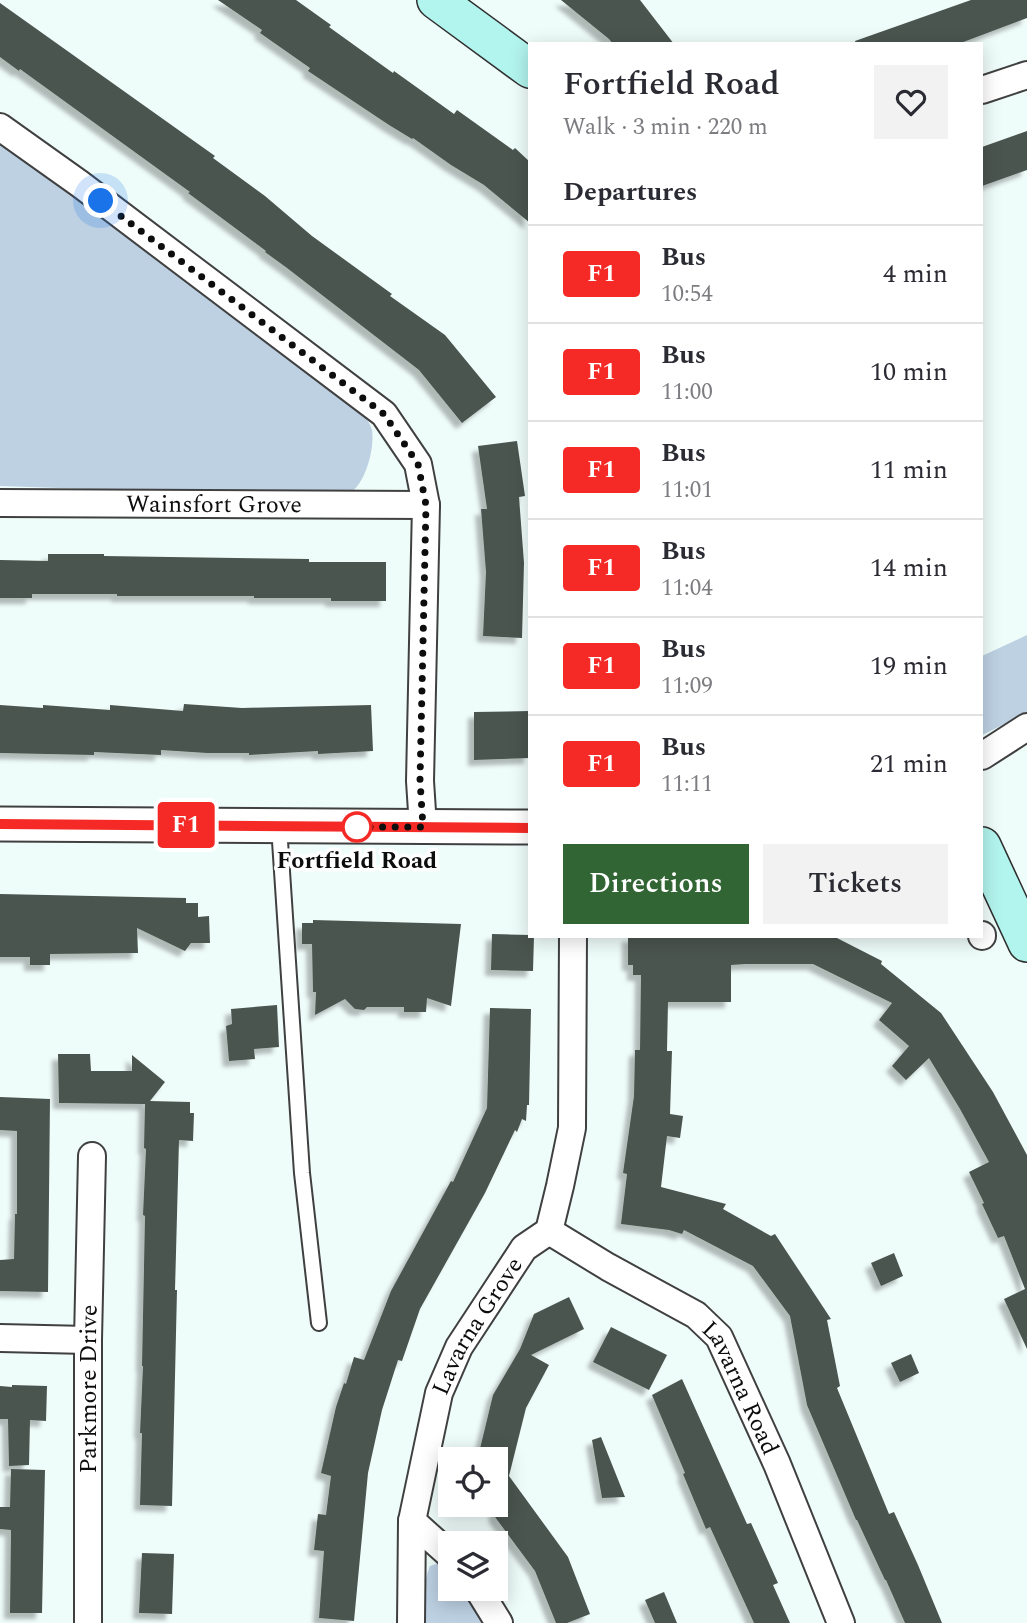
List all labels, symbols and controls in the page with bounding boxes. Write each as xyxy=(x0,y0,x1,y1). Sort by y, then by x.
text: Fortfield Road xyxy=(563,59,780,109)
button: heart xyxy=(874,65,948,139)
text: Walk · 3 min · 220 m xyxy=(563,110,768,145)
text: Departures xyxy=(563,172,697,212)
your location xyxy=(83,183,118,218)
text: Bus xyxy=(661,237,706,277)
text: 4 min xyxy=(883,254,948,294)
text: F1 xyxy=(587,256,616,292)
text: 10:54 xyxy=(661,277,713,312)
text: Bus xyxy=(661,335,706,375)
text: 10 min xyxy=(870,352,948,392)
text: F1 xyxy=(587,354,616,390)
text: 11:00 xyxy=(661,375,713,410)
text: Bus xyxy=(661,433,706,473)
text: 11 min xyxy=(870,450,948,490)
text: F1 xyxy=(587,452,616,488)
text: 11:01 xyxy=(661,473,713,508)
street label: Wainsfort Grove xyxy=(126,487,302,523)
text: Bus xyxy=(661,531,706,571)
text: 14 min xyxy=(870,548,948,588)
text: F1 xyxy=(587,550,616,586)
text: 11:04 xyxy=(661,571,713,606)
text: Bus xyxy=(661,629,706,669)
text: 19 min xyxy=(870,646,948,686)
text: F1 xyxy=(587,648,616,684)
text: 11:09 xyxy=(661,669,713,704)
text: Bus xyxy=(661,727,706,767)
text: 21 min xyxy=(870,744,948,784)
text: F1 xyxy=(587,746,616,782)
text: 11:11 xyxy=(661,767,713,802)
line badge: F1 xyxy=(154,802,218,848)
text: F1 xyxy=(172,807,200,843)
marker: Fortfield Road xyxy=(342,812,372,842)
place label: Fortfield Road xyxy=(277,843,437,879)
button: Directions xyxy=(563,844,749,924)
button: Tickets xyxy=(763,844,948,924)
street label: Lavarna Grove xyxy=(423,1250,532,1401)
street label: Parkmore Drive xyxy=(71,1304,108,1474)
street label: Lavarna Road xyxy=(693,1312,787,1461)
map controls xyxy=(438,1447,508,1601)
button: locate xyxy=(438,1447,508,1517)
button: layers xyxy=(438,1531,508,1601)

